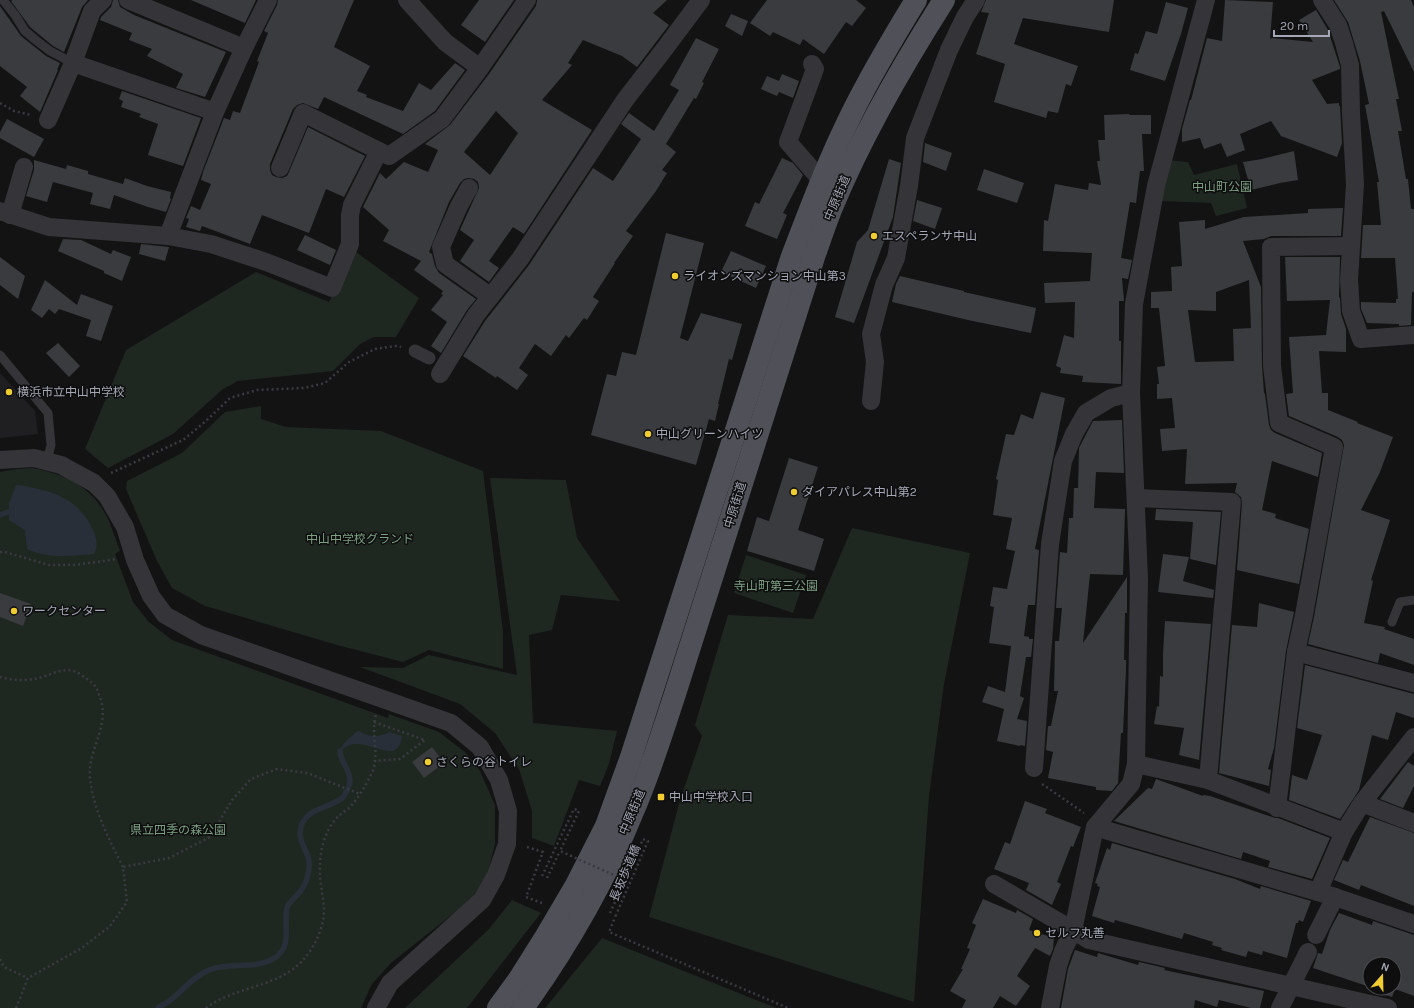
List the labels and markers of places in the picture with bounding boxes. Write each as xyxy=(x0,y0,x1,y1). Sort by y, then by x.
place label: エスペランサ中山 xyxy=(882,229,977,243)
marker: エスペランサ中山 xyxy=(869,231,879,241)
place label: ライオンズマンション中山第3 xyxy=(683,269,846,283)
marker: ライオンズマンション中山第3 xyxy=(670,271,680,281)
place label: 横浜市立中山中学校 xyxy=(17,385,125,399)
marker: 横浜市立中山中学校 xyxy=(4,387,14,397)
place label: 中山グリーンハイツ xyxy=(656,427,763,441)
marker: 中山グリーンハイツ xyxy=(643,429,653,439)
place label: ダイアパレス中山第2 xyxy=(802,485,917,499)
marker: ダイアパレス中山第2 xyxy=(789,487,799,497)
place label: ワークセンター xyxy=(22,604,106,618)
marker: ワークセンター xyxy=(9,606,19,616)
place label: さくらの谷トイレ xyxy=(436,755,532,769)
marker: さくらの谷トイレ xyxy=(423,757,433,767)
place label: 中山中学校入口 xyxy=(669,790,753,804)
marker: 中山中学校入口 xyxy=(656,792,666,802)
place label: セルフ丸善 xyxy=(1045,926,1105,940)
marker: セルフ丸善 xyxy=(1032,928,1042,938)

